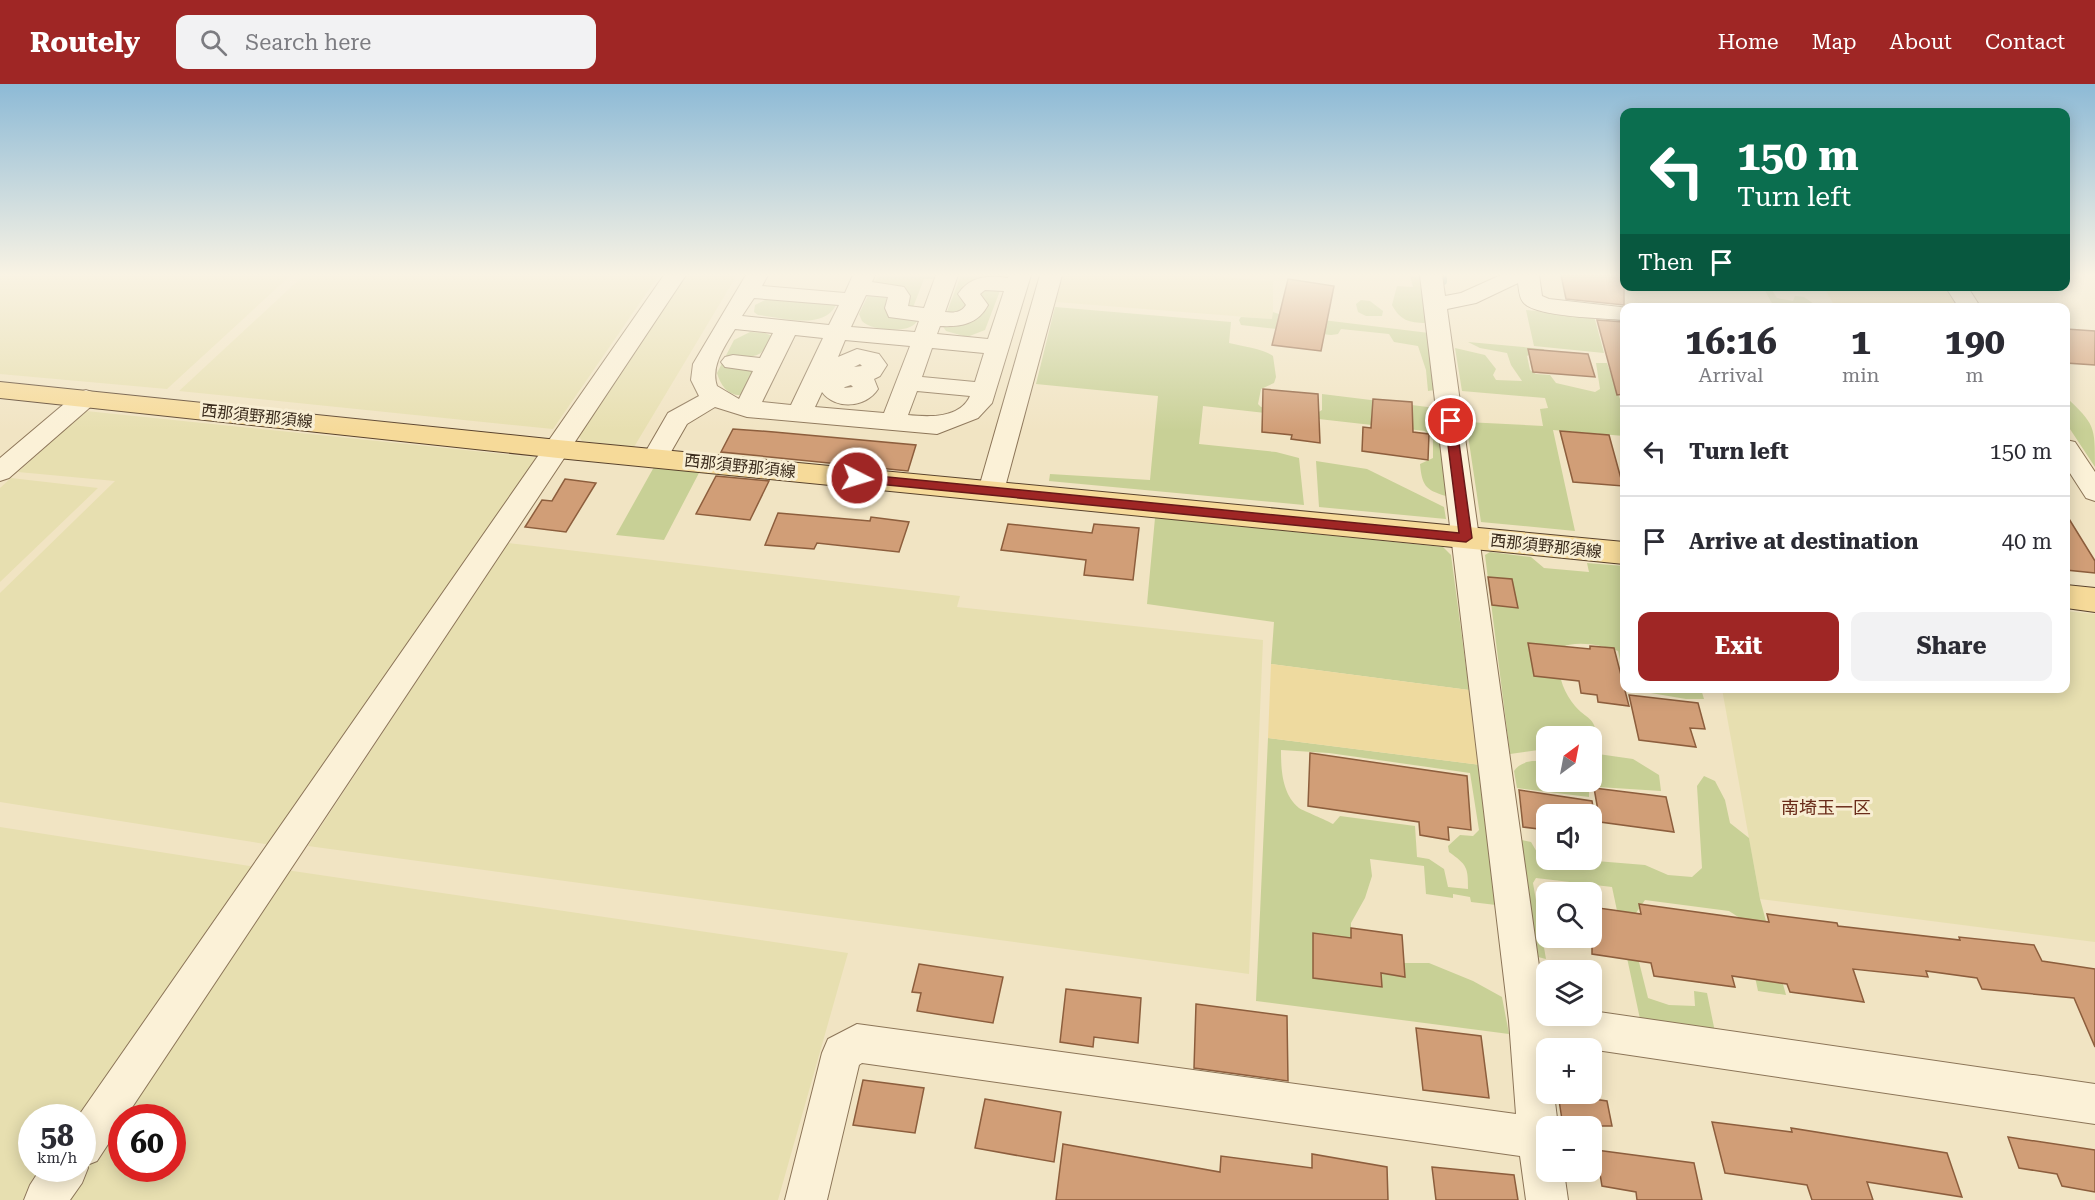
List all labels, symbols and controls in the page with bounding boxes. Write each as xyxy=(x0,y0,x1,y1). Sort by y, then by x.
search box xyxy=(176,15,596,69)
text: Routely xyxy=(30,26,140,59)
icon: search xyxy=(197,26,230,59)
text: Search here xyxy=(245,30,371,55)
text: Home xyxy=(1718,30,1779,54)
text: Map xyxy=(1812,30,1857,54)
text: About xyxy=(1890,30,1952,54)
text: Contact xyxy=(1985,30,2065,54)
text: 150 m xyxy=(1737,131,1859,180)
icon: left xyxy=(1638,132,1716,210)
text: Turn left xyxy=(1737,181,1851,213)
icon: arrive xyxy=(1705,246,1738,279)
text: Then xyxy=(1638,250,1693,275)
text: 16:16 xyxy=(1685,321,1777,363)
text: 1 xyxy=(1851,321,1871,363)
text: 190 xyxy=(1945,321,2005,363)
text: Arrival xyxy=(1698,363,1763,387)
text: min xyxy=(1842,363,1879,387)
text: m xyxy=(1966,363,1984,387)
pin xyxy=(1425,395,1476,446)
street label: 西那須野那須線 xyxy=(200,401,314,431)
icon: arrive xyxy=(1434,404,1467,437)
icon: left xyxy=(1638,435,1671,468)
text: Turn left xyxy=(1689,439,1789,464)
text: 150 m xyxy=(1989,439,2052,464)
position arrow xyxy=(825,446,889,510)
street label: 西那須野那須線 xyxy=(683,451,797,481)
icon: arrive xyxy=(1638,525,1671,558)
text: Arrive at destination xyxy=(1689,529,1918,554)
text: 40 m xyxy=(2002,529,2052,554)
street label: 西那須野那須線 xyxy=(1489,531,1603,561)
button: Exit xyxy=(1638,612,1839,681)
button: Share xyxy=(1851,612,2052,681)
north arrow xyxy=(1536,726,1602,792)
map controls xyxy=(1536,726,1602,1182)
district label: 南埼玉一区 xyxy=(1781,797,1871,818)
button: sound xyxy=(1536,804,1602,870)
button: search xyxy=(1536,882,1602,948)
button: layers xyxy=(1536,960,1602,1026)
button: + xyxy=(1536,1038,1602,1104)
speed limit sign: 60 xyxy=(108,1104,186,1182)
button: − xyxy=(1536,1116,1602,1182)
text: 58 xyxy=(40,1118,74,1153)
text: km/h xyxy=(37,1149,77,1167)

